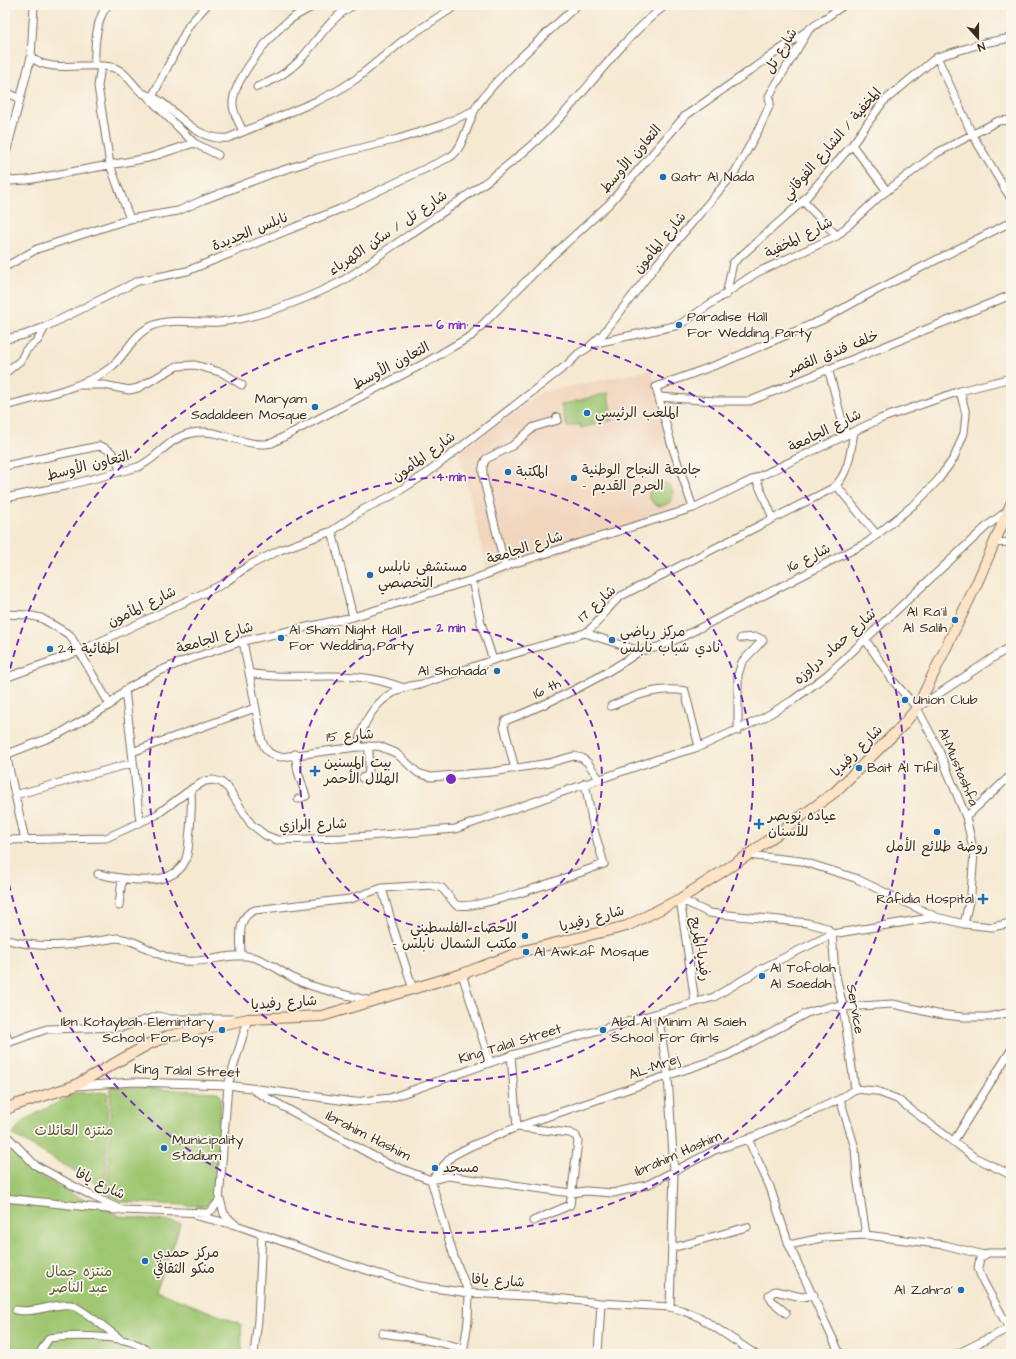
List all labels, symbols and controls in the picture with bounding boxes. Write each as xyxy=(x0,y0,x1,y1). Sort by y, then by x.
north arrow xyxy=(958,18,998,58)
street label: شارع تل xyxy=(760,24,802,78)
text: N xyxy=(975,39,987,55)
street label: المخفية / الشارع الفوقاني xyxy=(778,83,888,206)
street label: التعاون الأوسط xyxy=(596,120,666,198)
place label: Qatr Al Nada xyxy=(671,167,754,187)
marker: Qatr Al Nada xyxy=(658,172,668,182)
street label: شارع تل / سكن الكهرباء xyxy=(324,186,452,280)
street label: نابلس الجديدة xyxy=(209,208,291,256)
street label: شارع المأمون xyxy=(629,208,691,278)
street label: شارع المخفية xyxy=(761,212,837,264)
place label: Paradise Hall For Wedding Party xyxy=(687,307,812,343)
text: 6 min xyxy=(436,317,466,334)
marker: Paradise Hall For Wedding Party xyxy=(674,320,684,330)
street label: خلف فندق القصر xyxy=(784,326,882,381)
street label: التعاون الأوسط xyxy=(349,337,433,395)
place label: Maryam Sadaldeen Mosque xyxy=(191,389,307,425)
marker: Maryam Sadaldeen Mosque xyxy=(310,402,320,412)
place label: الملعب الرئيسي xyxy=(595,403,679,425)
street label: شارع الجامعة xyxy=(785,405,865,457)
marker: الملعب الرئيسي xyxy=(582,408,592,418)
street label: شارع المأمون xyxy=(388,427,460,487)
street label: التعاون الأوسط xyxy=(44,446,132,486)
place label: جامعة النجاح الوطنية - الحرم القديم xyxy=(582,460,701,497)
place label: المكتبة xyxy=(516,462,548,482)
marker: المكتبة xyxy=(503,467,513,477)
text: 4 min xyxy=(436,469,466,486)
marker: جامعة النجاح الوطنية - الحرم القديم xyxy=(569,473,579,483)
street label: شارع الجامعة xyxy=(484,526,566,570)
street label: شارع 16 xyxy=(784,539,834,577)
place label: مستشفى نابلس التخصصي xyxy=(378,557,467,595)
marker: مستشفى نابلس التخصصي xyxy=(365,570,375,580)
street label: شارع 17 xyxy=(573,581,621,627)
street label: شارع المأمون xyxy=(104,582,180,632)
place label: Al Ra'il Al Salih xyxy=(903,602,947,638)
street label: شارع حماد دراوزه xyxy=(789,605,881,689)
marker: Al Ra'il Al Salih xyxy=(950,615,960,625)
street label: شارع الجامعة xyxy=(174,617,256,659)
place label: Al Sham Night Hall For Wedding Party xyxy=(289,620,414,656)
text: 2 min xyxy=(436,620,465,637)
place label: مركز رياضي نادي شباب نابلس xyxy=(620,622,720,658)
marker: Al Sham Night Hall For Wedding Party xyxy=(276,633,286,643)
marker: مركز رياضي نادي شباب نابلس xyxy=(607,635,617,645)
place label: اطفائية 24 xyxy=(58,639,119,659)
marker: اطفائية 24 xyxy=(45,644,55,654)
place label: Al Shohada' xyxy=(418,661,489,681)
marker: Al Shohada' xyxy=(492,666,502,676)
street label: 16 th xyxy=(530,674,564,704)
place label: Union Club xyxy=(913,690,978,710)
marker: Union Club xyxy=(900,695,910,705)
street label: شارع رفيديا xyxy=(827,721,887,781)
street label: شارع 15 xyxy=(326,724,374,748)
street label: Al-Mustashfa xyxy=(932,725,984,809)
place label: بيت المسنين الهلال الأحمر xyxy=(323,753,399,789)
place label: Bait Al Tifil xyxy=(867,758,938,778)
marker: Bait Al Tifil xyxy=(854,763,864,773)
marker: بيت المسنين الهلال الأحمر xyxy=(309,765,321,777)
centre of rings xyxy=(444,772,458,786)
place label: عياده نويصر للأسنان xyxy=(767,806,836,842)
street label: شارع الرازي xyxy=(279,814,347,836)
marker: عياده نويصر للأسنان xyxy=(753,818,765,830)
marker: روضة طلائع الأمل xyxy=(932,827,942,837)
place label: روضة طلائع الأمل xyxy=(886,837,988,857)
place label: Rafidia Hospital xyxy=(876,889,974,909)
marker: Rafidia Hospital xyxy=(977,893,989,905)
street label: شارع رفيديا xyxy=(557,901,627,937)
street label: رفيديا-المريج xyxy=(685,915,715,983)
place label: الاحصاء الفلسطيني - مكتب الشمال نابلس xyxy=(392,918,517,954)
marker: الاحصاء الفلسطيني - مكتب الشمال نابلس xyxy=(520,931,530,941)
place label: Al Awkaf Mosque xyxy=(534,942,649,962)
marker: Al Awkaf Mosque xyxy=(521,947,531,957)
place label: Al Tofolah Al Saedah xyxy=(770,958,836,994)
marker: Al Tofolah Al Saedah xyxy=(757,971,767,981)
street label: Service xyxy=(841,983,869,1036)
street label: شارع رفيديا xyxy=(250,991,318,1015)
place label: Ibn Kotaybah Elemintary School For Boys xyxy=(61,1012,214,1048)
place label: Abd Al Minim Al Saieh School For Girls xyxy=(611,1012,746,1048)
street label: King Talal Street xyxy=(456,1019,564,1069)
marker: Ibn Kotaybah Elemintary School For Boys xyxy=(217,1025,227,1035)
marker: Abd Al Minim Al Saieh School For Girls xyxy=(598,1025,608,1035)
street label: AL-Mrej xyxy=(626,1049,682,1085)
street label: King Talal Street xyxy=(133,1059,241,1083)
street label: Ibrahim Hashim xyxy=(322,1106,414,1166)
park label: منتزه العائلات xyxy=(35,1121,113,1141)
street label: Ibrahim Hashim xyxy=(631,1126,725,1182)
place label: Municipality Stadium xyxy=(172,1130,244,1166)
marker: Municipality Stadium xyxy=(159,1143,169,1153)
place label: مسجد xyxy=(443,1158,479,1178)
street label: شارع يافا xyxy=(72,1163,128,1205)
marker: مسجد xyxy=(430,1163,440,1173)
place label: مركز حمدي منكو الثقافي xyxy=(153,1243,219,1279)
marker: مركز حمدي منكو الثقافي xyxy=(140,1256,150,1266)
park label: منتزه جمال عبد الناصر xyxy=(46,1262,112,1298)
street label: شارع يافا xyxy=(471,1269,525,1293)
place label: Al Zahra' xyxy=(894,1280,953,1300)
marker: Al Zahra' xyxy=(956,1285,966,1295)

